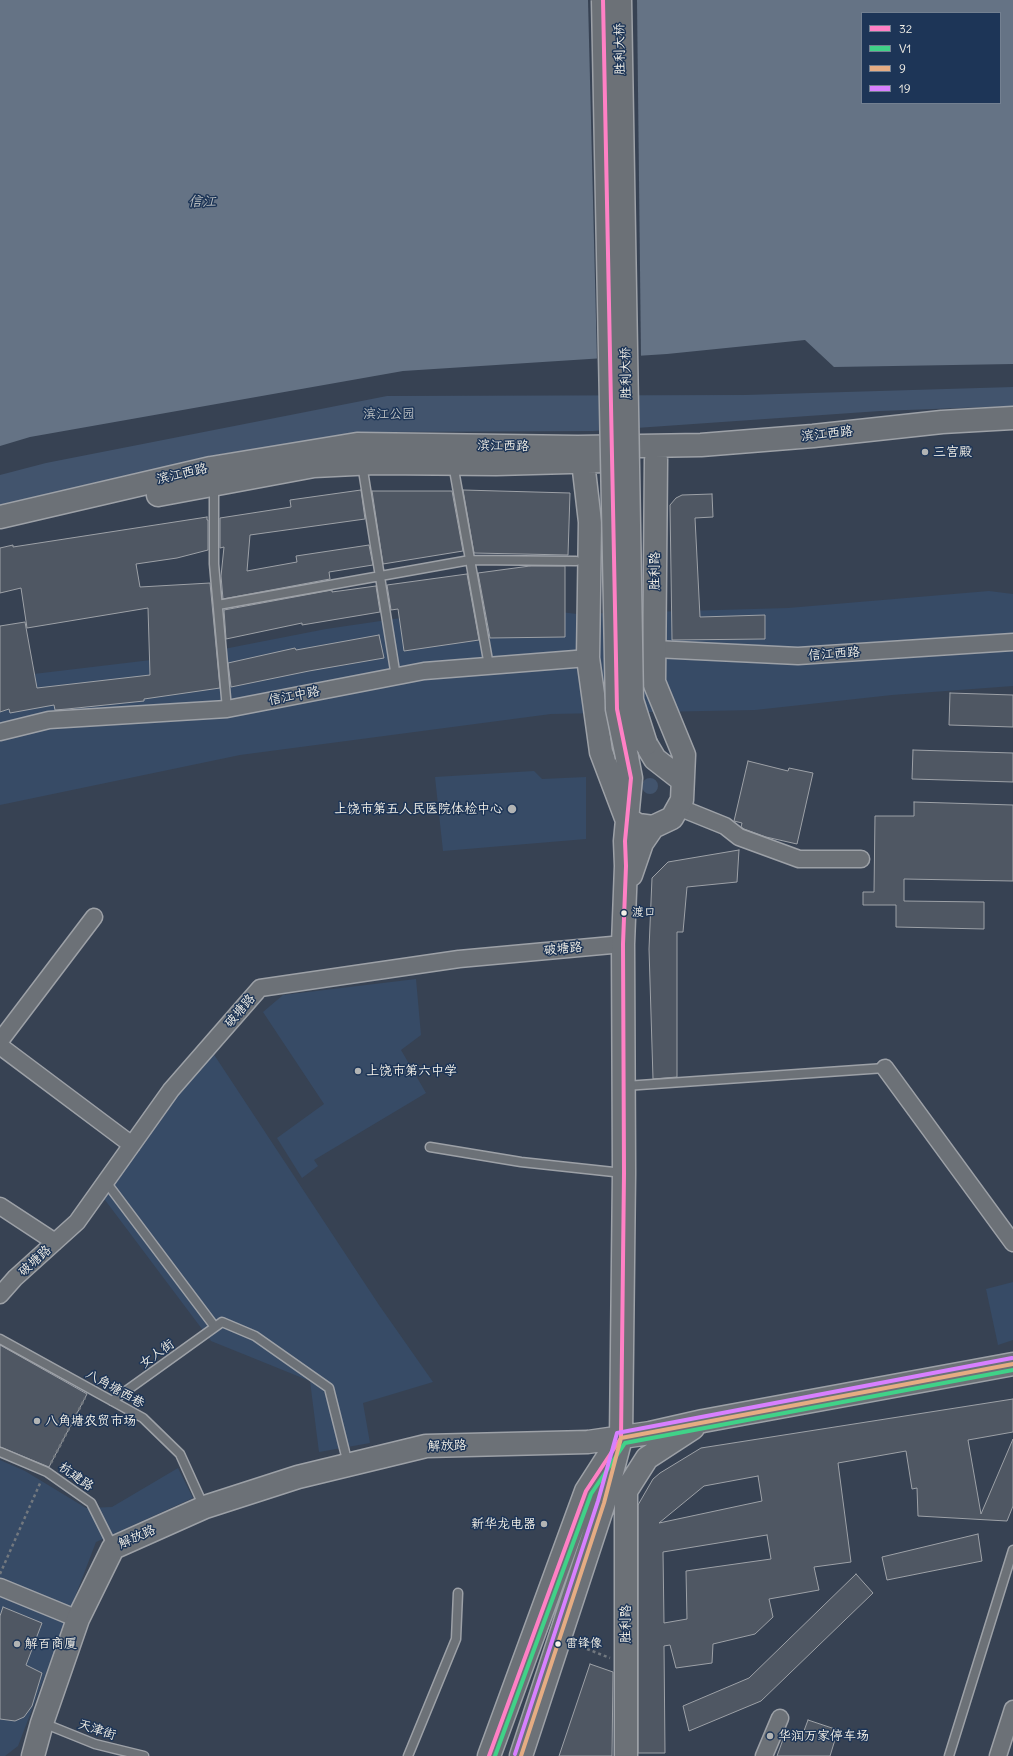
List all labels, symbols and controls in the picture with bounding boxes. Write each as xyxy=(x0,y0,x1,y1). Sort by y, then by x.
legend xyxy=(861,12,1001,104)
text: 32 xyxy=(899,21,912,36)
street label: 胜利大桥 xyxy=(612,23,628,75)
text: V1 xyxy=(899,41,911,56)
text: 9 xyxy=(899,61,906,76)
text: 19 xyxy=(899,81,911,96)
water label: 信江 xyxy=(188,194,216,210)
street label: 胜利大桥 xyxy=(618,347,634,399)
park label: 滨江公园 xyxy=(363,406,415,422)
street label: 滨江西路 xyxy=(800,424,854,444)
street label: 滨江西路 xyxy=(477,438,529,454)
place label: 三宫殿 xyxy=(933,444,972,460)
marker: 三宫殿 xyxy=(920,447,930,457)
street label: 滨江西路 xyxy=(155,461,209,487)
street label: 胜利路 xyxy=(647,552,663,590)
street label: 信江西路 xyxy=(808,644,860,664)
street label: 信江中路 xyxy=(267,683,321,709)
place label: 上饶市第五人民医院体检中心 xyxy=(334,801,503,817)
marker: 上饶市第五人民医院体检中心 xyxy=(506,803,518,815)
place label: 渡口 xyxy=(632,906,656,920)
marker: 渡口 xyxy=(619,908,629,918)
street label: 破塘路 xyxy=(543,940,583,958)
street label: 破塘路 xyxy=(221,991,259,1031)
place label: 上饶市第六中学 xyxy=(366,1063,457,1079)
marker: 上饶市第六中学 xyxy=(353,1066,363,1076)
street label: 破塘路 xyxy=(15,1242,55,1280)
street label: 女人街 xyxy=(137,1336,177,1372)
street label: 八角塘西巷 xyxy=(83,1366,147,1412)
place label: 八角塘农贸市场 xyxy=(45,1413,136,1429)
marker: 八角塘农贸市场 xyxy=(32,1416,42,1426)
street label: 解放路 xyxy=(427,1438,467,1454)
street label: 杭建路 xyxy=(56,1459,96,1495)
place label: 新华龙电器 xyxy=(471,1516,536,1532)
marker: 新华龙电器 xyxy=(539,1519,549,1529)
street label: 解放路 xyxy=(116,1522,158,1552)
street label: 胜利路 xyxy=(618,1605,634,1643)
place label: 解百商厦 xyxy=(25,1636,77,1652)
place label: 雷锋像 xyxy=(566,1637,602,1651)
marker: 解百商厦 xyxy=(12,1639,22,1649)
marker: 雷锋像 xyxy=(553,1639,563,1649)
street label: 天津街 xyxy=(76,1717,118,1743)
place label: 华润万家停车场 xyxy=(778,1728,869,1744)
marker: 华润万家停车场 xyxy=(765,1731,775,1741)

